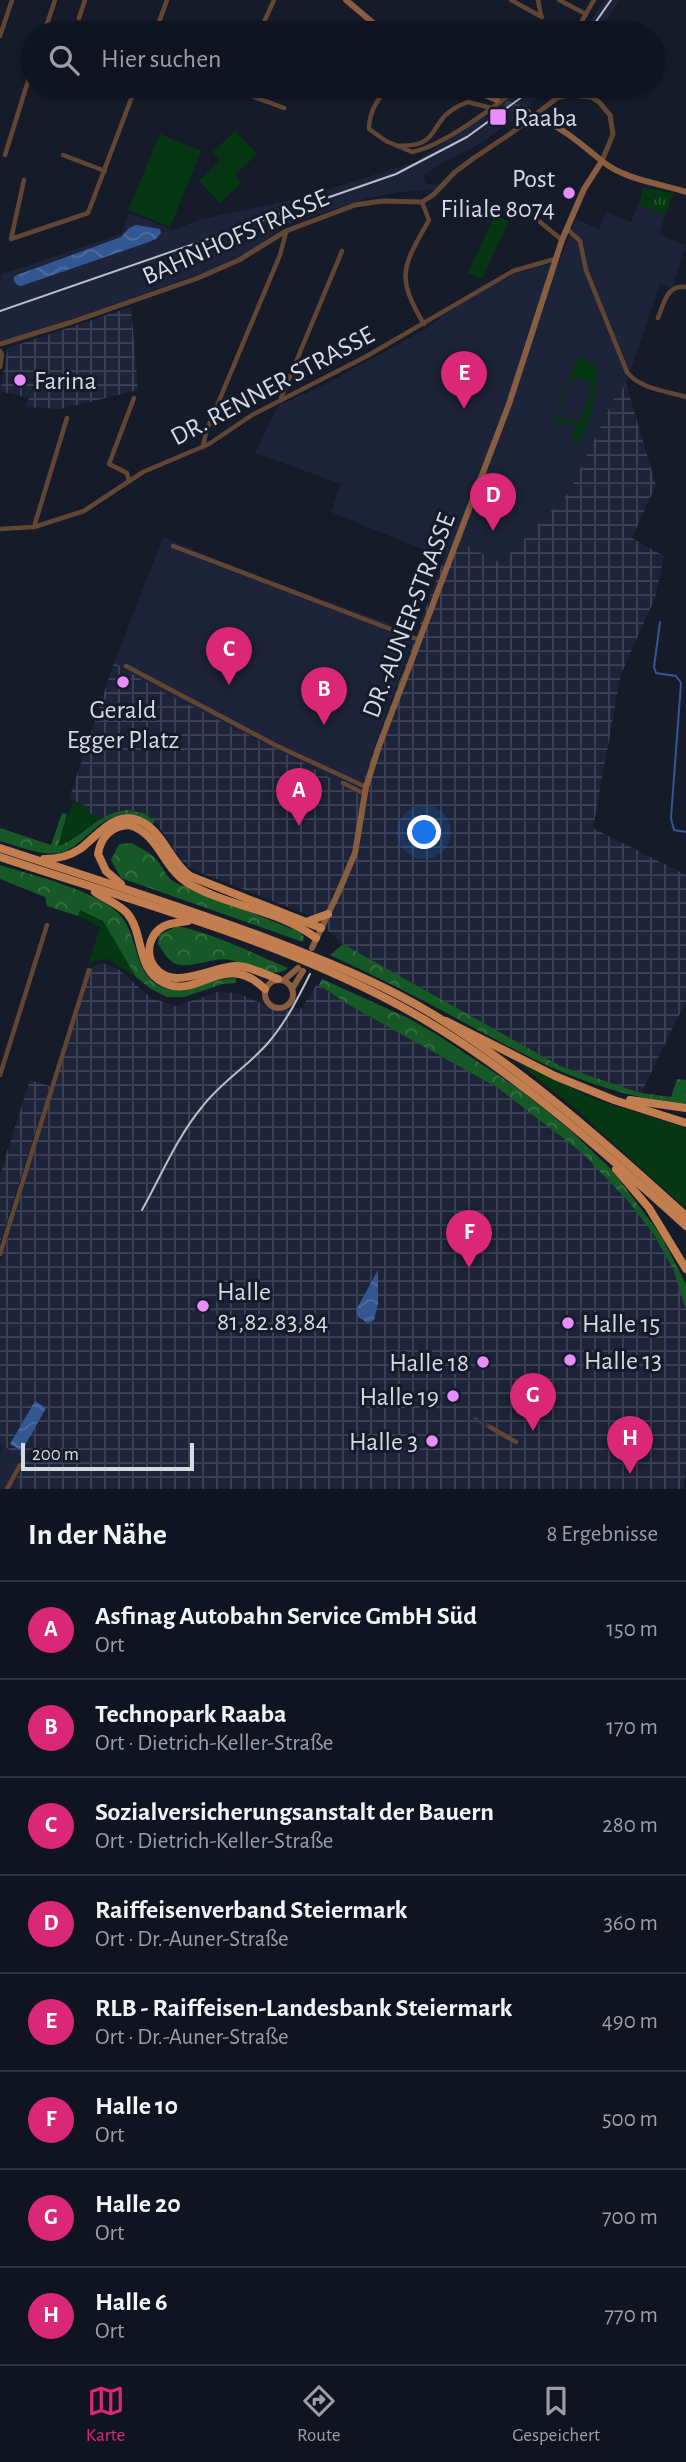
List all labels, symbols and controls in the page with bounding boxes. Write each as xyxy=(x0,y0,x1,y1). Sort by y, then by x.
search box xyxy=(21,21,665,98)
icon: search xyxy=(45,41,83,79)
text: Hier suchen xyxy=(101,46,222,72)
place label: Raaba xyxy=(514,105,577,131)
marker: Raaba xyxy=(488,107,508,127)
place label: Post Filiale 8074 xyxy=(441,166,555,222)
street label: BAHNHOFSTRASSE xyxy=(138,184,332,290)
marker: Post Filiale 8074 xyxy=(561,185,577,201)
street label: DR. RENNER STRASSE xyxy=(166,321,378,450)
pin: E xyxy=(441,351,487,409)
place label: Farina xyxy=(34,368,96,394)
marker: Farina xyxy=(12,372,28,388)
pin: D xyxy=(470,473,516,531)
street label: DR.-AUNER-STRASSE xyxy=(358,510,460,721)
pin: C xyxy=(206,627,252,685)
pin: B xyxy=(301,667,347,725)
marker: Gerald Egger Platz xyxy=(115,674,131,690)
place label: Gerald Egger Platz xyxy=(67,697,179,753)
pin: A xyxy=(276,768,322,826)
your location xyxy=(407,815,441,849)
pin: F xyxy=(446,1210,492,1268)
place label: Halle 81,82.83,84 xyxy=(217,1279,328,1335)
marker: Halle 81,82.83,84 xyxy=(195,1298,211,1314)
place label: Halle 15 xyxy=(582,1311,660,1337)
marker: Halle 15 xyxy=(560,1315,576,1331)
place label: Halle 13 xyxy=(584,1348,662,1374)
place label: Halle 18 xyxy=(389,1350,469,1376)
marker: Halle 13 xyxy=(562,1352,578,1368)
marker: Halle 18 xyxy=(475,1354,491,1370)
pin: G xyxy=(510,1373,556,1431)
place label: Halle 19 xyxy=(359,1384,439,1410)
marker: Halle 19 xyxy=(445,1388,461,1404)
pin: H xyxy=(607,1416,653,1474)
place label: Halle 3 xyxy=(349,1429,418,1455)
marker: Halle 3 xyxy=(424,1433,440,1449)
scale bar xyxy=(21,1440,194,1472)
text: 200 m xyxy=(32,1445,79,1464)
text: In der Nähe xyxy=(28,1520,167,1550)
text: 8 Ergebnisse xyxy=(547,1523,658,1546)
text: Asfinag Autobahn Service GmbH Süd xyxy=(95,1603,477,1629)
text: A xyxy=(44,1618,58,1641)
text: 150 m xyxy=(606,1618,658,1641)
text: Ort xyxy=(95,1634,124,1657)
text: Technopark Raaba xyxy=(95,1701,287,1727)
text: B xyxy=(44,1716,58,1739)
text: 170 m xyxy=(606,1716,658,1739)
text: Ort · Dietrich-Keller-Straße xyxy=(95,1732,333,1755)
text: Sozialversicherungsanstalt der Bauern xyxy=(95,1799,494,1825)
text: C xyxy=(45,1814,57,1837)
text: 280 m xyxy=(602,1814,658,1837)
text: Ort · Dietrich-Keller-Straße xyxy=(95,1830,333,1853)
text: Raiffeisenverband Steiermark xyxy=(95,1897,407,1923)
text: D xyxy=(43,1912,59,1935)
text: 360 m xyxy=(603,1912,658,1935)
text: Ort · Dr.-Auner-Straße xyxy=(95,1928,289,1951)
text: RLB - Raiffeisen-Landesbank Steiermark xyxy=(95,1995,512,2021)
text: E xyxy=(45,2010,57,2033)
text: 490 m xyxy=(602,2010,658,2033)
text: Ort · Dr.-Auner-Straße xyxy=(95,2026,289,2049)
text: Halle 10 xyxy=(95,2093,178,2119)
text: F xyxy=(46,2108,56,2131)
text: 500 m xyxy=(602,2108,658,2131)
text: Ort xyxy=(95,2124,124,2147)
text: Halle 20 xyxy=(95,2191,181,2217)
text: G xyxy=(44,2206,58,2229)
text: 700 m xyxy=(602,2206,658,2229)
text: Ort xyxy=(95,2222,124,2245)
text: Halle 6 xyxy=(95,2289,168,2315)
text: H xyxy=(43,2304,59,2327)
text: 770 m xyxy=(604,2304,658,2327)
text: Ort xyxy=(95,2320,124,2343)
tab: Karte xyxy=(86,2382,125,2447)
tab: Route xyxy=(297,2382,340,2447)
tab: Gespeichert xyxy=(512,2382,600,2447)

